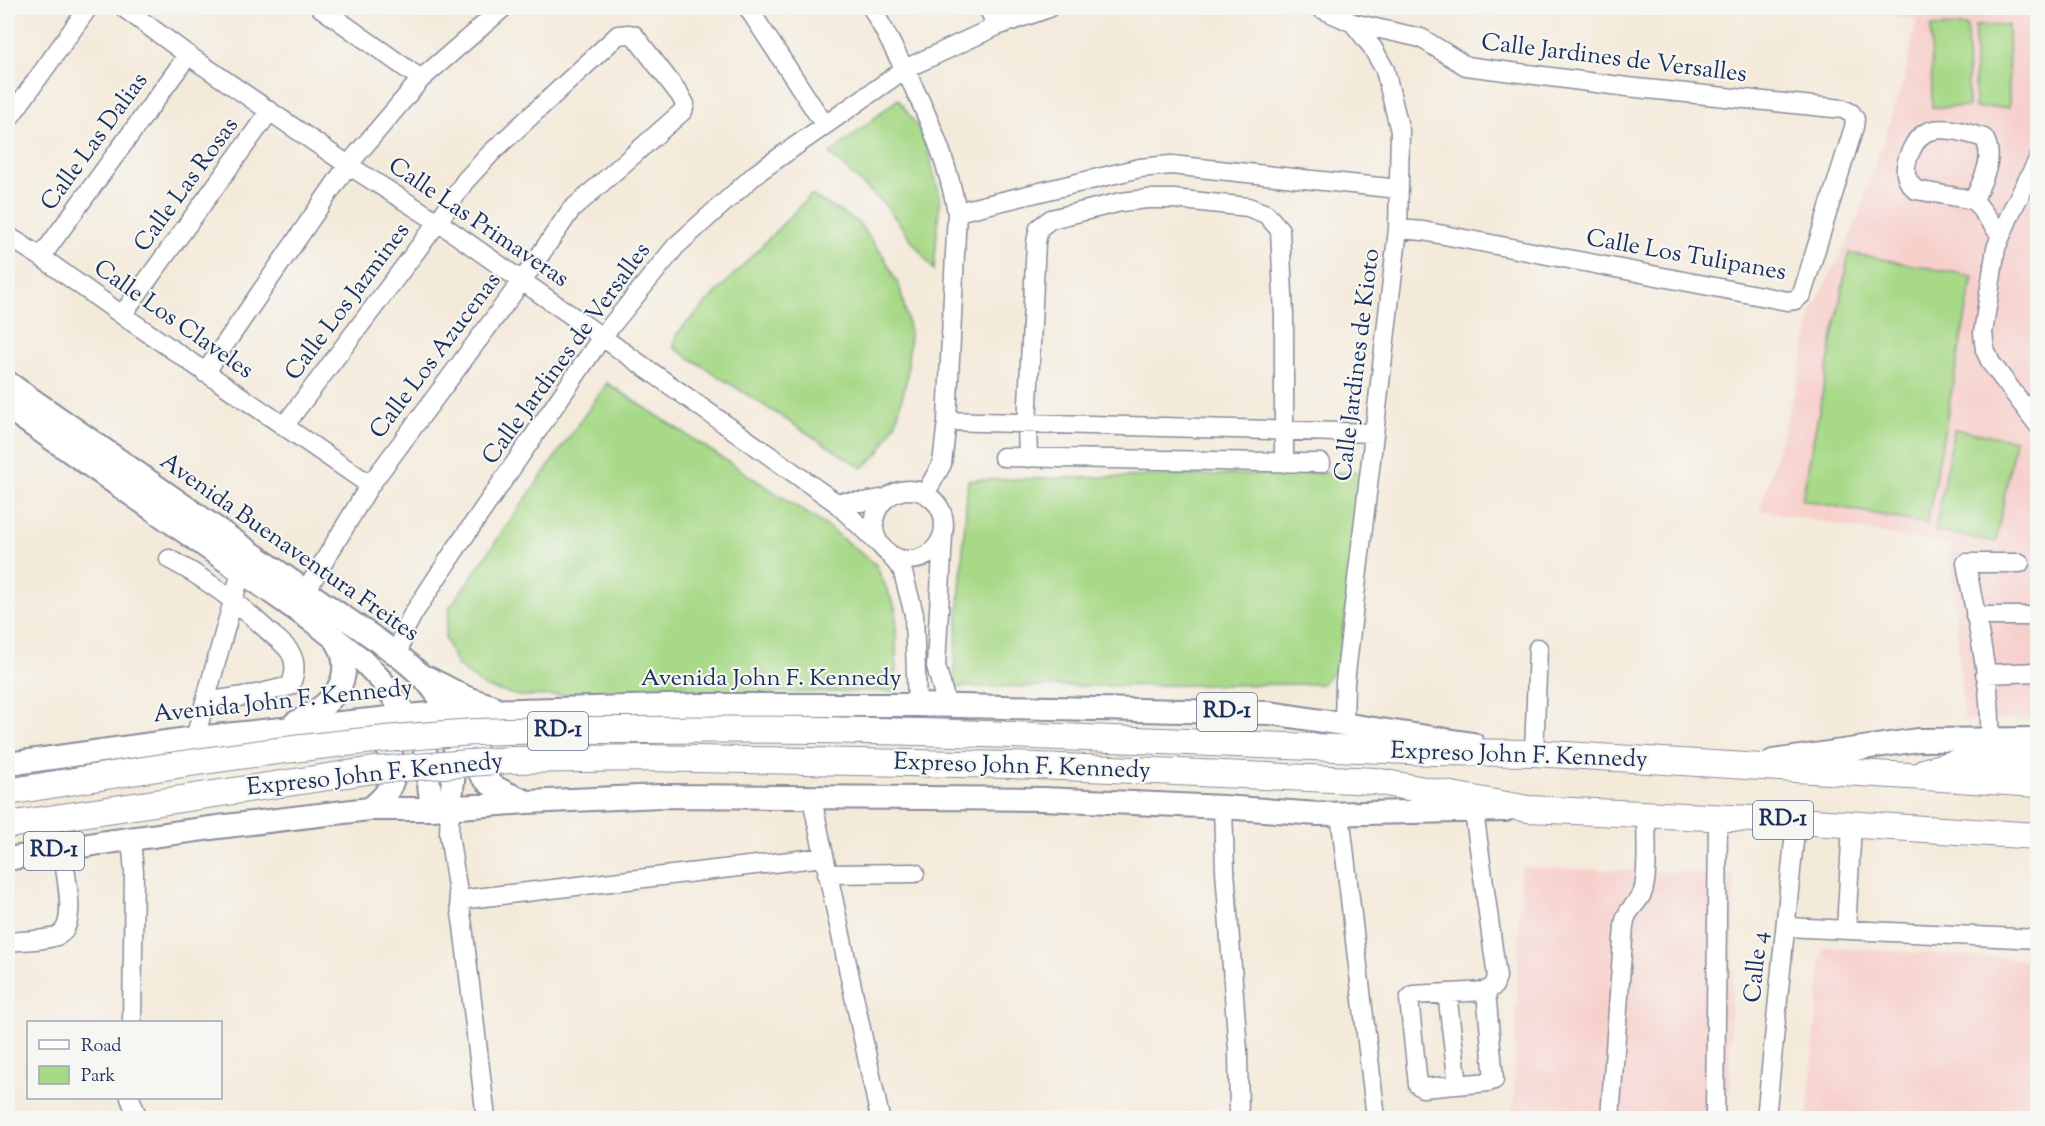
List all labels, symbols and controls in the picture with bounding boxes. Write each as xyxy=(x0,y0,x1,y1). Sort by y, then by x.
street label: Calle Jardines de Versalles xyxy=(1479,26,1749,92)
street label: Calle Las Dalias xyxy=(33,66,157,218)
street label: Calle Las Rosas xyxy=(126,111,248,259)
street label: Calle Las Primaveras xyxy=(381,150,575,296)
street label: Calle Los Jazmines xyxy=(277,216,419,388)
street label: Calle Los Tulipanes xyxy=(1583,222,1789,290)
street label: Calle Jardines de Versalles xyxy=(475,236,659,472)
street label: Calle Jardines de Kioto xyxy=(1327,247,1389,483)
street label: Calle Los Claveles xyxy=(86,252,260,388)
street label: Calle Los Azucenas xyxy=(362,266,510,446)
street label: Avenida Buenaventura Freites xyxy=(152,445,426,651)
street label: Avenida John F. Kennedy xyxy=(641,662,901,696)
street label: Avenida John F. Kennedy xyxy=(152,671,414,733)
road number: RD-1 xyxy=(1197,693,1257,731)
road number: RD-1 xyxy=(528,712,588,750)
street label: Expreso John F. Kennedy xyxy=(1390,735,1648,777)
street label: Expreso John F. Kennedy xyxy=(245,745,505,805)
street label: Expreso John F. Kennedy xyxy=(893,746,1151,788)
road number: RD-1 xyxy=(1753,801,1813,839)
road number: RD-1 xyxy=(24,832,84,870)
street label: Calle 4 xyxy=(1736,930,1778,1004)
legend xyxy=(27,1021,222,1099)
text: Road xyxy=(81,1034,121,1060)
text: Park xyxy=(81,1064,116,1090)

